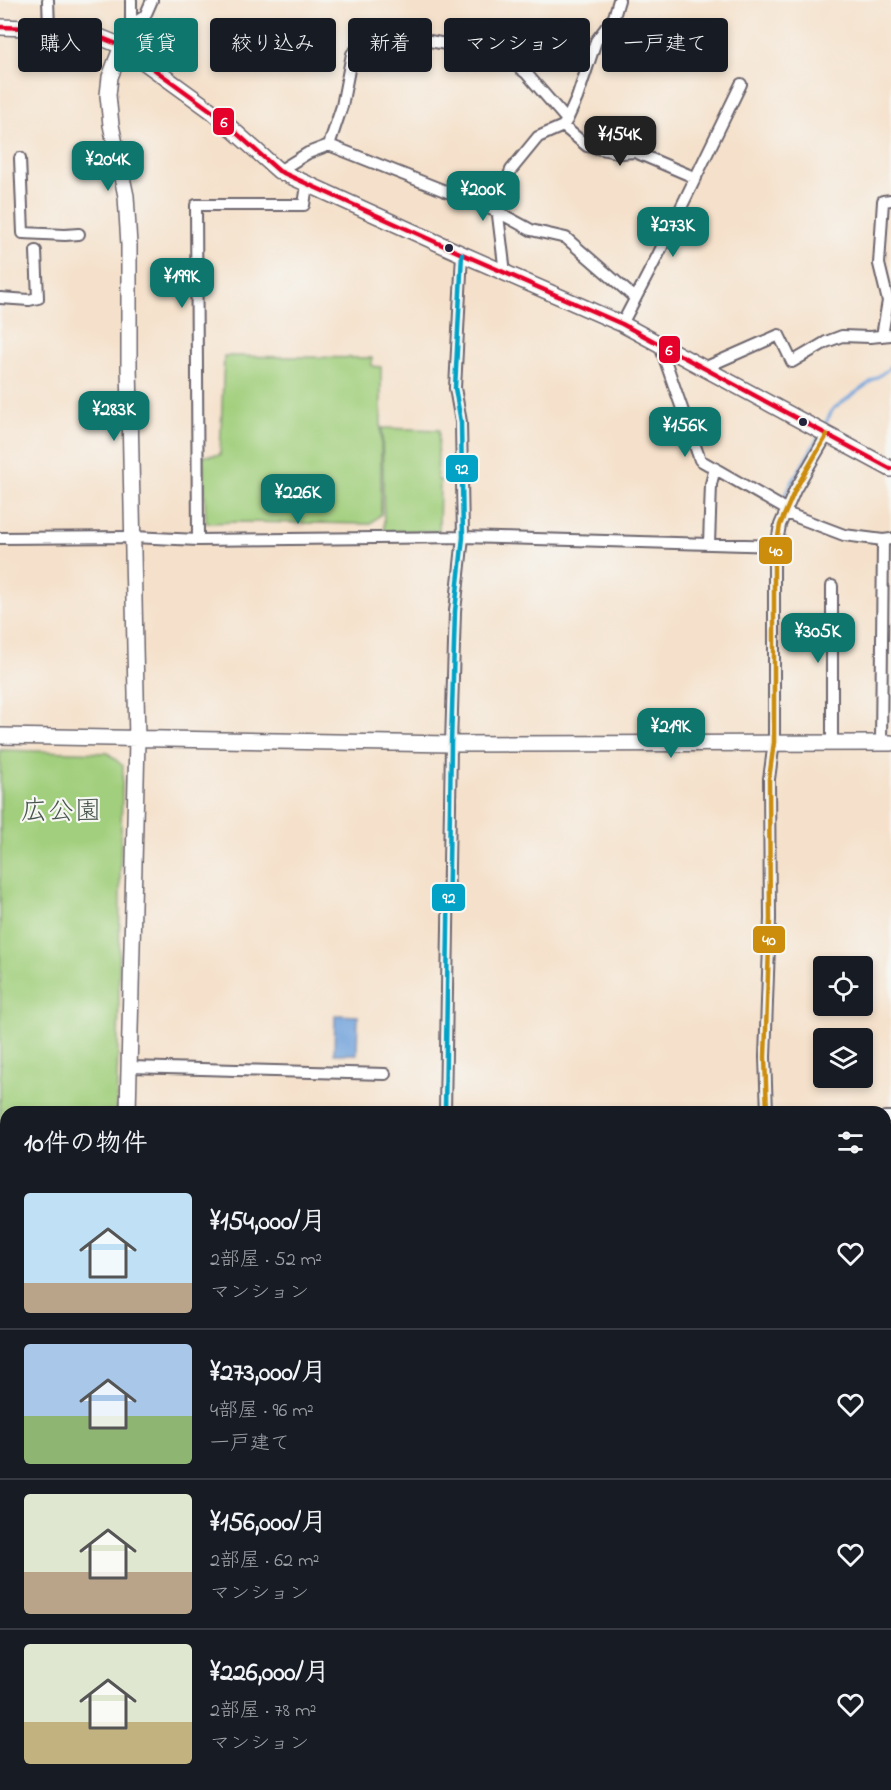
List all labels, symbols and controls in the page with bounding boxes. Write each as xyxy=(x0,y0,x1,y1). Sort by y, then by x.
chip: 購入 xyxy=(18,18,102,72)
chip: 賃貸 xyxy=(114,18,198,72)
chip: 絞り込み xyxy=(210,18,336,72)
chip: 新着 xyxy=(348,18,432,72)
chip: マンション xyxy=(444,18,590,72)
chip: 一戸建て xyxy=(602,18,728,72)
line badge: 6 xyxy=(212,107,235,136)
text: 6 xyxy=(219,111,228,135)
pin: ¥154K xyxy=(578,116,662,167)
text: ¥154K xyxy=(598,121,642,150)
pin: ¥204K xyxy=(66,141,150,192)
text: ¥204K xyxy=(86,146,130,175)
pin: ¥200K xyxy=(441,171,525,222)
text: ¥200K xyxy=(461,176,505,205)
pin: ¥273K xyxy=(631,207,715,258)
text: ¥273K xyxy=(651,212,695,241)
unlabelled marker xyxy=(443,242,455,254)
pin: ¥199K xyxy=(140,258,224,309)
text: ¥199K xyxy=(164,263,200,292)
line badge: 6 xyxy=(658,335,681,364)
text: 6 xyxy=(664,339,673,363)
pin: ¥283K xyxy=(72,391,156,442)
text: ¥283K xyxy=(92,396,136,425)
pin: ¥156K xyxy=(643,407,727,458)
text: ¥156K xyxy=(663,412,707,441)
unlabelled marker xyxy=(797,416,809,428)
line badge: 92 xyxy=(445,454,479,483)
text: 92 xyxy=(455,458,468,482)
pin: ¥226K xyxy=(256,474,340,525)
text: ¥226K xyxy=(275,479,321,508)
line badge: 40 xyxy=(758,536,793,565)
text: 40 xyxy=(768,540,783,564)
pin: ¥305K xyxy=(776,613,860,664)
text: ¥305K xyxy=(795,618,841,647)
pin: ¥219K xyxy=(629,708,713,759)
text: ¥219K xyxy=(651,713,691,742)
park label: 広公園 xyxy=(21,793,102,832)
line badge: 92 xyxy=(431,883,466,912)
text: 92 xyxy=(442,887,455,911)
line badge: 40 xyxy=(752,925,786,954)
text: 40 xyxy=(761,929,776,953)
map controls xyxy=(813,956,873,1088)
button: locate xyxy=(813,956,873,1016)
button: layers xyxy=(813,1028,873,1088)
text: 10件の物件 xyxy=(24,1126,148,1164)
icon: filters xyxy=(834,1126,867,1159)
text: ¥154,000/月 xyxy=(210,1204,326,1242)
icon: home xyxy=(72,1217,144,1289)
icon: heart xyxy=(834,1237,867,1270)
text: 2部屋 · 52 m² xyxy=(210,1246,322,1275)
text: マンション xyxy=(210,1279,309,1308)
text: ¥273,000/月 xyxy=(210,1355,327,1393)
icon: home xyxy=(72,1368,144,1440)
icon: heart xyxy=(834,1388,867,1421)
text: 4部屋 · 96 m² xyxy=(210,1397,314,1426)
text: 一戸建て xyxy=(210,1430,290,1459)
text: ¥156,000/月 xyxy=(210,1505,327,1543)
icon: home xyxy=(72,1518,144,1590)
icon: heart xyxy=(834,1538,867,1571)
text: 2部屋 · 62 m² xyxy=(210,1547,319,1576)
text: マンション xyxy=(210,1580,309,1609)
text: ¥226,000/月 xyxy=(210,1655,330,1693)
icon: home xyxy=(72,1668,144,1740)
icon: heart xyxy=(834,1688,867,1721)
text: 2部屋 · 78 m² xyxy=(210,1697,316,1726)
text: マンション xyxy=(210,1730,309,1759)

